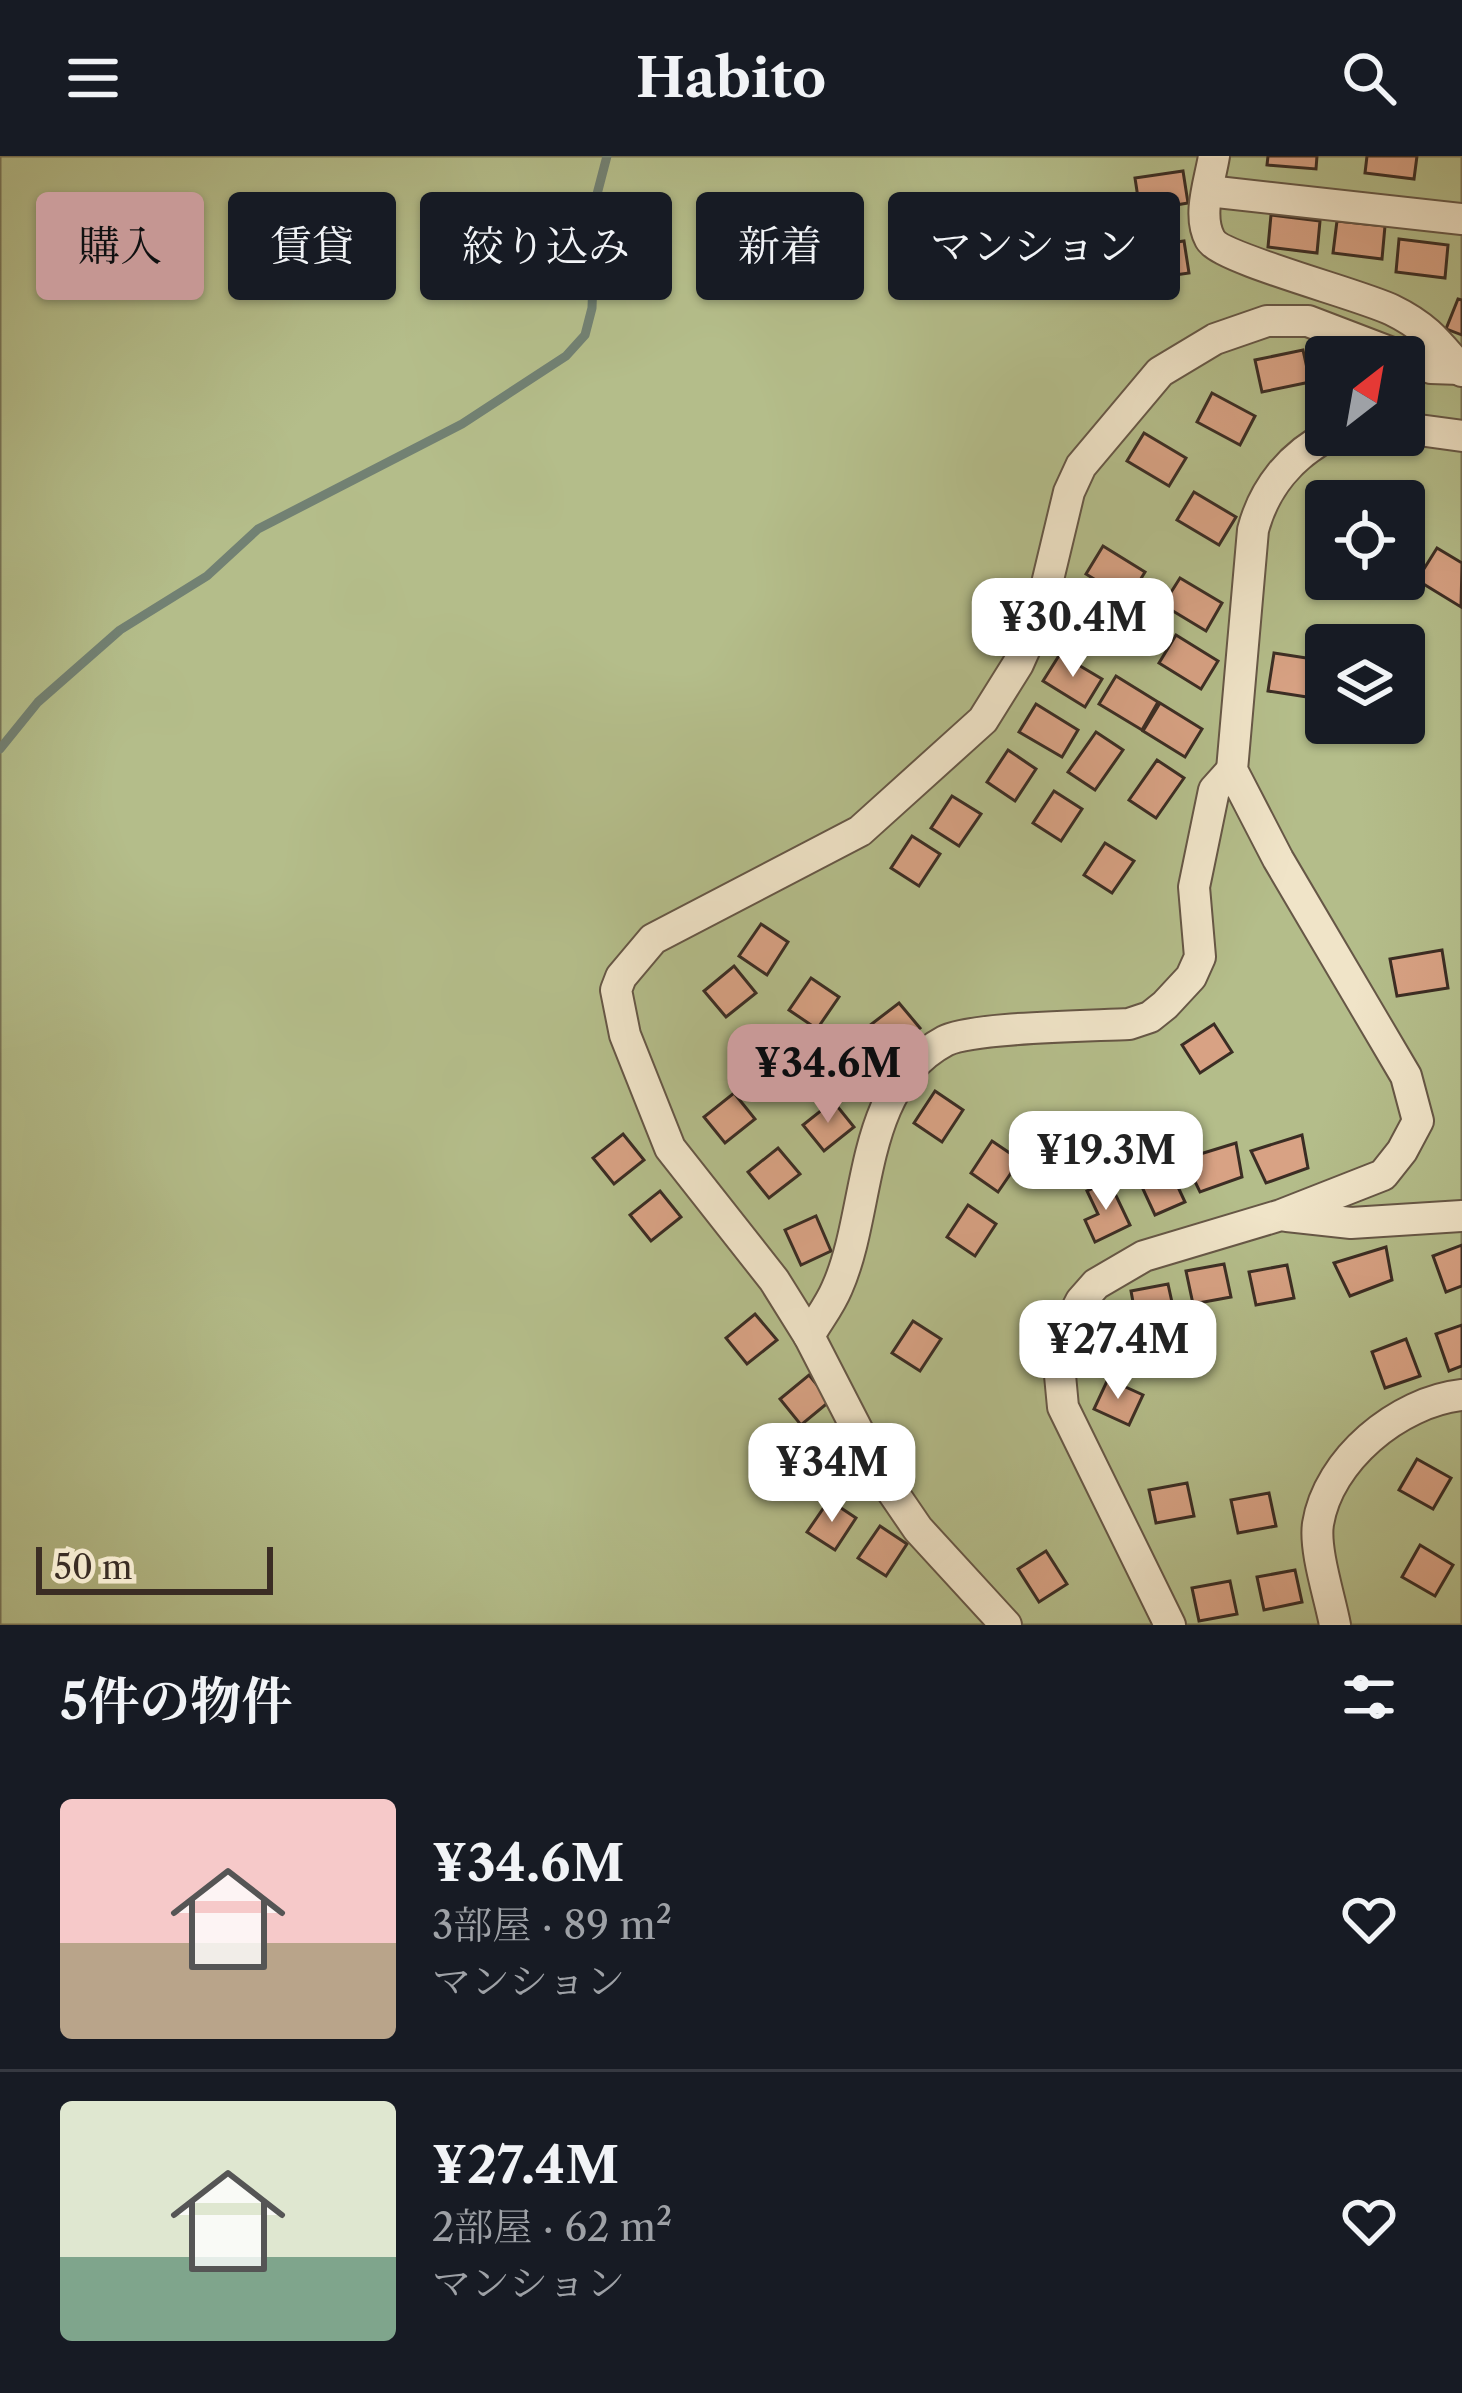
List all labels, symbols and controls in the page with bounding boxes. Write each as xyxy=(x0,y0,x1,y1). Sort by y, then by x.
icon: menu xyxy=(60,45,126,111)
text: Habito xyxy=(636,45,826,111)
icon: search xyxy=(1336,45,1402,111)
chip: 購入 xyxy=(36,192,204,300)
chip: 賃貸 xyxy=(228,192,396,300)
chip: 絞り込み xyxy=(420,192,672,300)
chip: 新着 xyxy=(696,192,864,300)
chip: マンション xyxy=(888,192,1180,300)
north arrow xyxy=(1305,336,1425,456)
map controls xyxy=(1305,336,1425,744)
button: locate xyxy=(1305,480,1425,600)
pin: ¥30.4M xyxy=(975,578,1171,680)
text: ¥30.4M xyxy=(999,593,1147,641)
button: layers xyxy=(1305,624,1425,744)
pin: ¥34.6M xyxy=(730,1024,926,1126)
text: ¥34.6M xyxy=(754,1039,902,1087)
pin: ¥19.3M xyxy=(1008,1111,1204,1213)
text: ¥19.3M xyxy=(1036,1126,1176,1174)
pin: ¥27.4M xyxy=(1020,1300,1216,1402)
text: ¥27.4M xyxy=(1046,1315,1190,1363)
pin: ¥34M xyxy=(761,1423,903,1525)
text: ¥34M xyxy=(775,1438,889,1486)
scale bar xyxy=(36,1541,273,1594)
text: 50 m xyxy=(54,1547,132,1588)
icon: filters xyxy=(1336,1664,1402,1730)
text: 5件の物件 xyxy=(60,1670,292,1732)
text: ¥34.6M xyxy=(432,1832,625,1894)
icon: home xyxy=(156,1847,300,1991)
icon: heart xyxy=(1336,1886,1402,1952)
text: 3部屋 · 89 m² xyxy=(432,1901,672,1949)
text: マンション xyxy=(432,1957,625,2005)
text: ¥27.4M xyxy=(432,2134,619,2196)
icon: home xyxy=(156,2149,300,2293)
icon: heart xyxy=(1336,2188,1402,2254)
text: 2部屋 · 62 m² xyxy=(432,2203,672,2251)
text: マンション xyxy=(432,2259,625,2307)

